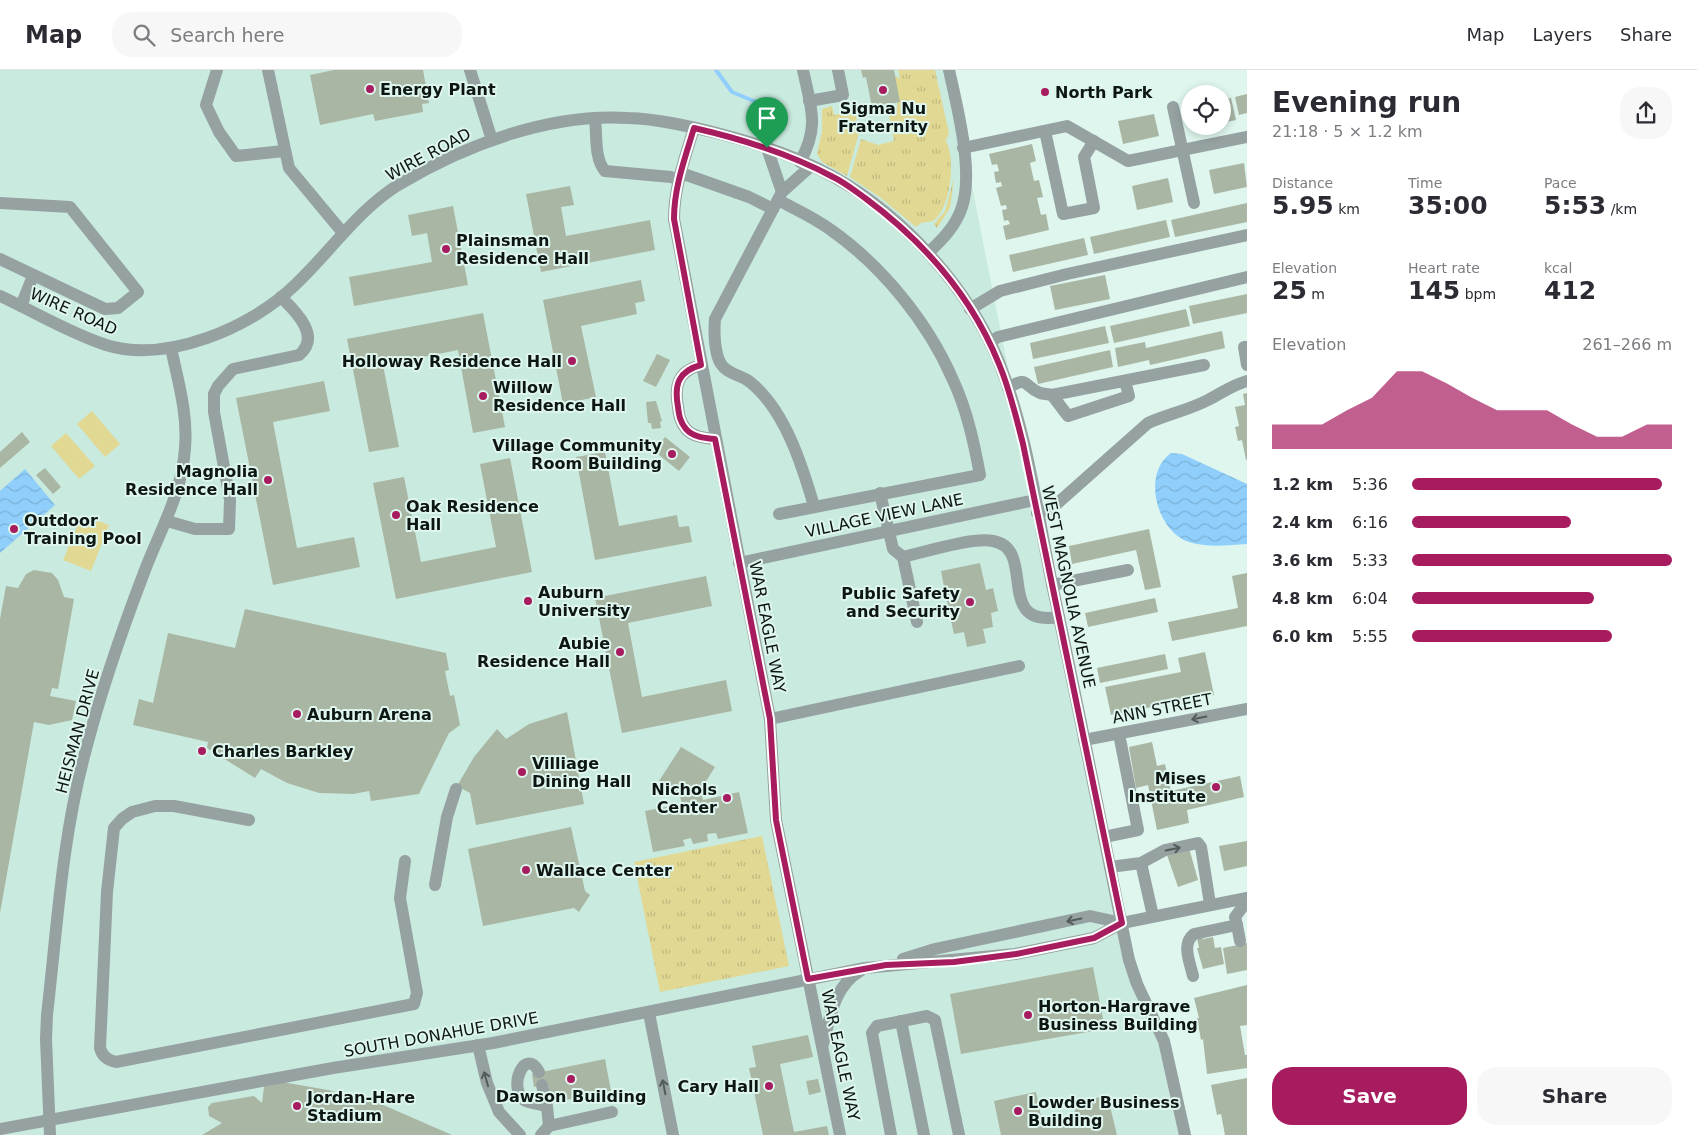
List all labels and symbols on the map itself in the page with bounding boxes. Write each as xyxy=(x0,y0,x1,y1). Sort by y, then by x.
place label: Energy Plant xyxy=(380,80,496,99)
marker: Energy Plant xyxy=(364,83,376,95)
place label: North Park xyxy=(1055,83,1153,102)
marker: Sigma Nu Fraternity xyxy=(877,84,889,96)
marker: North Park xyxy=(1039,86,1051,98)
pin xyxy=(746,97,788,148)
place label: Sigma Nu Fraternity xyxy=(838,99,929,136)
street label: WIRE ROAD xyxy=(382,124,474,185)
place label: Plainsman Residence Hall xyxy=(456,231,589,268)
marker: Plainsman Residence Hall xyxy=(440,243,452,255)
street label: WIRE ROAD xyxy=(27,284,120,339)
place label: Holloway Residence Hall xyxy=(342,352,562,371)
marker: Holloway Residence Hall xyxy=(566,355,578,367)
place label: Willow Residence Hall xyxy=(493,378,626,415)
marker: Willow Residence Hall xyxy=(477,390,489,402)
place label: Village Community Room Building xyxy=(492,436,663,473)
marker: Village Community Room Building xyxy=(666,448,678,460)
place label: Magnolia Residence Hall xyxy=(125,462,258,499)
marker: Magnolia Residence Hall xyxy=(262,474,274,486)
street label: WEST MAGNOLIA AVENUE xyxy=(1038,484,1099,690)
street label: VILLAGE VIEW LANE xyxy=(803,489,965,542)
place label: Oak Residence Hall xyxy=(406,497,539,534)
marker: Oak Residence Hall xyxy=(390,509,402,521)
place label: Outdoor Training Pool xyxy=(24,511,142,548)
marker: Outdoor Training Pool xyxy=(8,523,20,535)
street label: WAR EAGLE WAY xyxy=(745,560,790,695)
place label: Auburn University xyxy=(538,583,631,620)
place label: Public Safety and Security xyxy=(841,584,961,621)
marker: Auburn University xyxy=(522,595,534,607)
marker: Public Safety and Security xyxy=(964,596,976,608)
place label: Aubie Residence Hall xyxy=(477,634,610,671)
marker: Aubie Residence Hall xyxy=(614,646,626,658)
street label: HEISMAN DRIVE xyxy=(52,667,103,795)
street label: ANN STREET xyxy=(1111,689,1214,727)
place label: Auburn Arena xyxy=(307,705,432,724)
marker: Auburn Arena xyxy=(291,708,303,720)
one-way arrow xyxy=(1192,714,1208,723)
place label: Charles Barkley xyxy=(212,742,354,761)
marker: Charles Barkley xyxy=(196,745,208,757)
place label: Villiage Dining Hall xyxy=(532,754,631,791)
marker: Villiage Dining Hall xyxy=(516,766,528,778)
place label: Mises Institute xyxy=(1128,769,1206,806)
place label: Nichols Center xyxy=(651,780,717,817)
marker: Mises Institute xyxy=(1210,781,1222,793)
marker: Nichols Center xyxy=(721,792,733,804)
one-way arrow xyxy=(1164,844,1180,853)
place label: Wallace Center xyxy=(536,861,672,880)
marker: Wallace Center xyxy=(520,864,532,876)
one-way arrow xyxy=(1067,915,1083,925)
street label: WAR EAGLE WAY xyxy=(817,988,864,1123)
place label: Horton-Hargrave Business Building xyxy=(1038,997,1198,1034)
street label: SOUTH DONAHUE DRIVE xyxy=(342,1008,540,1061)
marker: Horton-Hargrave Business Building xyxy=(1022,1009,1034,1021)
one-way arrow xyxy=(481,1071,491,1087)
marker: Dawson Building xyxy=(565,1073,577,1085)
place label: Cary Hall xyxy=(677,1077,759,1096)
one-way arrow xyxy=(658,1080,668,1096)
marker: Cary Hall xyxy=(763,1080,775,1092)
place label: Dawson Building xyxy=(496,1087,646,1106)
place label: Jordan-Hare Stadium xyxy=(306,1088,415,1125)
place label: Lowder Business Building xyxy=(1028,1093,1180,1130)
marker: Jordan-Hare Stadium xyxy=(291,1100,303,1112)
marker: Lowder Business Building xyxy=(1012,1105,1024,1117)

